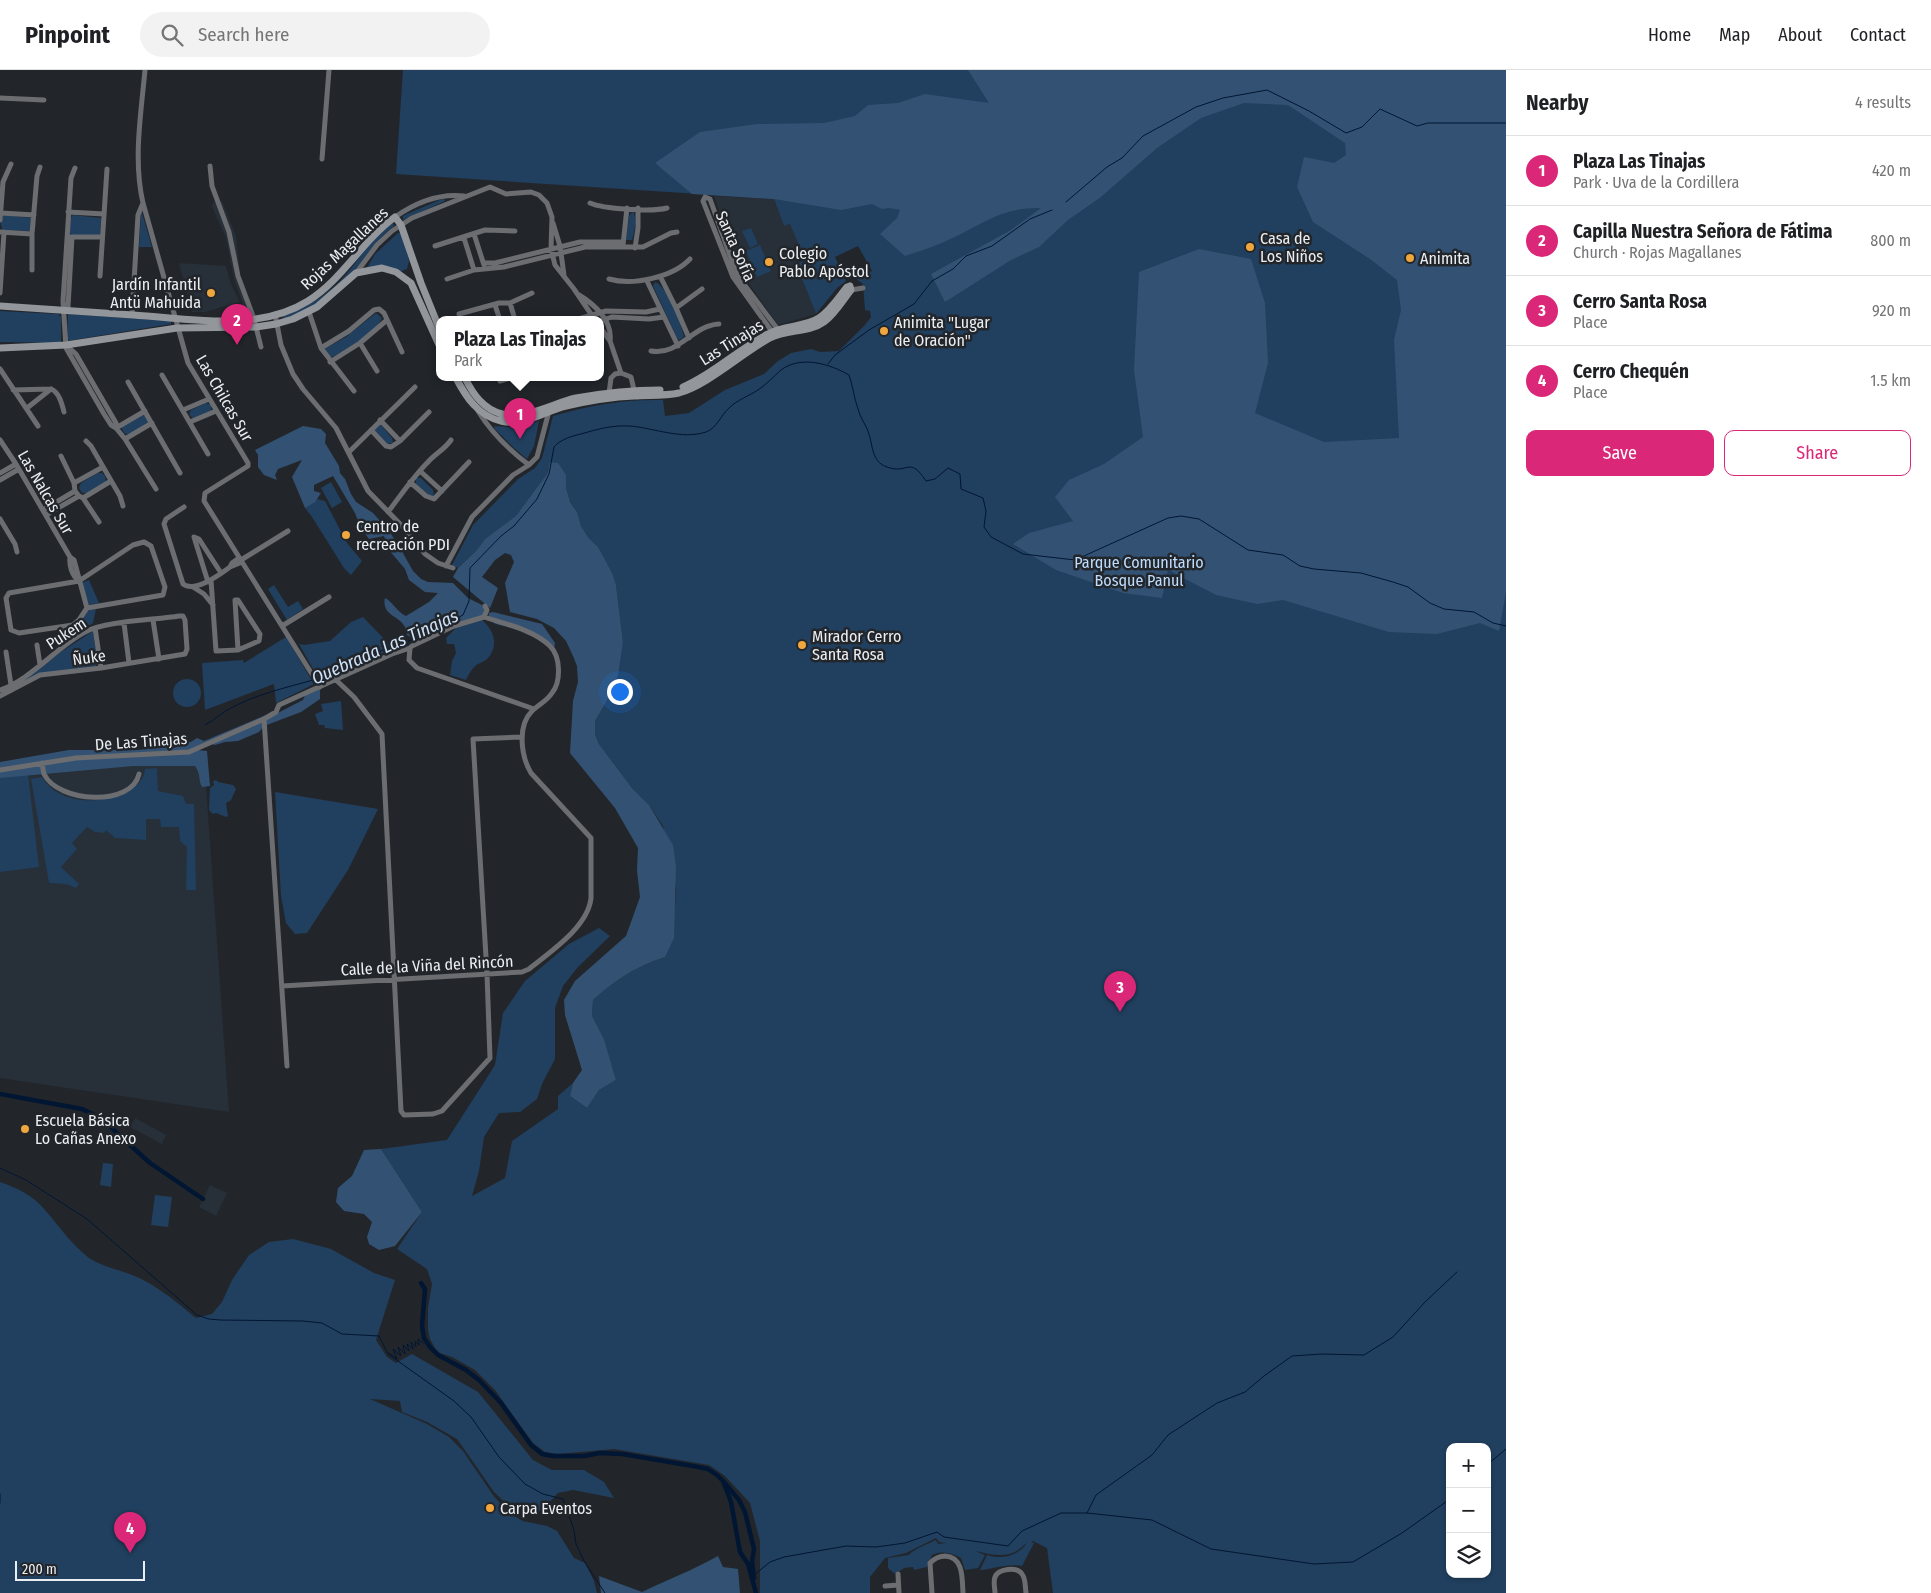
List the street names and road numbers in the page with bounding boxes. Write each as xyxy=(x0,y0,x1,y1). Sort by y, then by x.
street label: Rojas Magallanes xyxy=(297,203,392,294)
street label: Santa Sofía xyxy=(712,208,760,284)
street label: Las Tinajas xyxy=(696,315,767,369)
street label: Las Chilcas Sur xyxy=(192,352,257,445)
street label: Las Nalcas Sur xyxy=(14,447,77,538)
street label: Pukem xyxy=(43,614,90,653)
street label: Ñuke xyxy=(71,646,107,669)
street label: De Las Tinajas xyxy=(94,729,188,754)
street label: Calle de la Viña del Rincón xyxy=(340,951,514,980)

